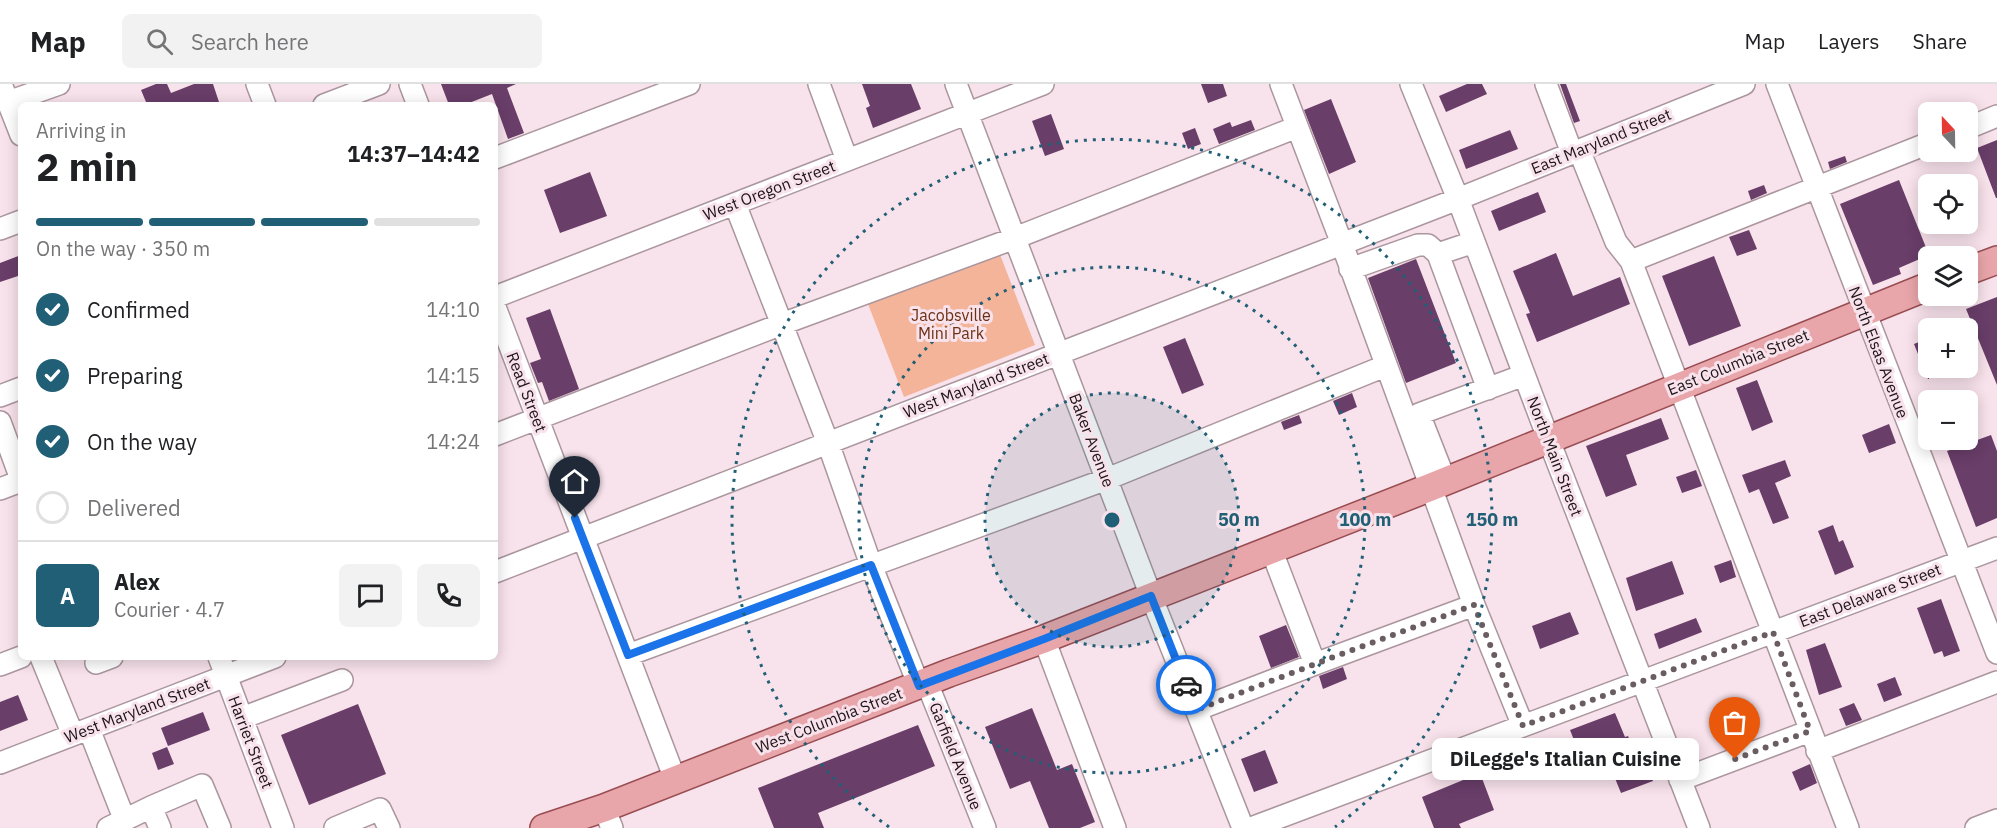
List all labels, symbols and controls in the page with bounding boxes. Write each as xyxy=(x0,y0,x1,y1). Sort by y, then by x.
search box xyxy=(122,14,542,68)
text: Map xyxy=(30,23,86,60)
icon: search xyxy=(143,25,176,58)
text: Search here xyxy=(191,27,309,56)
text: Map xyxy=(1745,27,1785,55)
text: Layers xyxy=(1818,27,1880,55)
text: Share xyxy=(1913,27,1967,55)
north arrow xyxy=(1918,102,1978,162)
map controls xyxy=(1918,102,1978,450)
street label: East Maryland Street xyxy=(1528,104,1674,178)
text: Arriving in xyxy=(36,117,126,144)
text: 14:37–14:42 xyxy=(347,139,480,168)
text: 2 min xyxy=(36,141,138,192)
street label: West Oregon Street xyxy=(700,156,838,224)
button: locate xyxy=(1918,174,1978,234)
text: On the way · 350 m xyxy=(36,235,210,262)
button: layers xyxy=(1918,246,1978,306)
street label: North Elsas Avenue xyxy=(1845,283,1913,421)
icon: check xyxy=(36,293,69,326)
text: Confirmed xyxy=(87,295,190,324)
text: 14:10 xyxy=(426,296,480,323)
park label: Jacobsville Mini Park xyxy=(911,305,991,343)
button: + xyxy=(1918,318,1978,378)
street label: East Columbia Street xyxy=(1664,324,1812,400)
street label: West Maryland Street xyxy=(900,348,1052,422)
street label: Read Street xyxy=(503,349,551,435)
icon: check xyxy=(36,359,69,392)
text: Preparing xyxy=(87,361,182,390)
text: 14:15 xyxy=(426,362,480,389)
street label: Baker Avenue xyxy=(1065,390,1119,490)
button: − xyxy=(1918,390,1978,450)
street label: North Main Street xyxy=(1523,393,1587,519)
icon: check xyxy=(36,425,69,458)
text: On the way xyxy=(87,427,197,456)
text: 14:24 xyxy=(426,428,480,455)
pin xyxy=(549,456,600,518)
icon: home xyxy=(558,465,591,498)
text: Delivered xyxy=(87,493,181,522)
text: 50 m xyxy=(1218,508,1260,531)
text: 100 m xyxy=(1339,508,1391,531)
text: 150 m xyxy=(1466,508,1518,531)
centre of rings xyxy=(1102,510,1122,530)
street label: East Delaware Street xyxy=(1796,559,1944,631)
button: chat xyxy=(339,564,402,627)
button: phone xyxy=(417,564,480,627)
text: Alex xyxy=(114,567,160,596)
text: A xyxy=(60,581,75,610)
text: Courier · 4.7 xyxy=(114,596,225,623)
courier xyxy=(1156,655,1216,715)
icon: car xyxy=(1170,669,1203,702)
street label: West Maryland Street xyxy=(61,673,213,747)
street label: West Columbia Street xyxy=(753,683,905,757)
street label: Harriet Street xyxy=(224,693,278,791)
pin xyxy=(1709,697,1760,759)
street label: Garfield Avenue xyxy=(925,699,987,813)
icon: bag xyxy=(1718,706,1751,739)
callout: DiLegge's Italian Cuisine xyxy=(1432,738,1699,780)
text: DiLegge's Italian Cuisine xyxy=(1450,745,1681,772)

